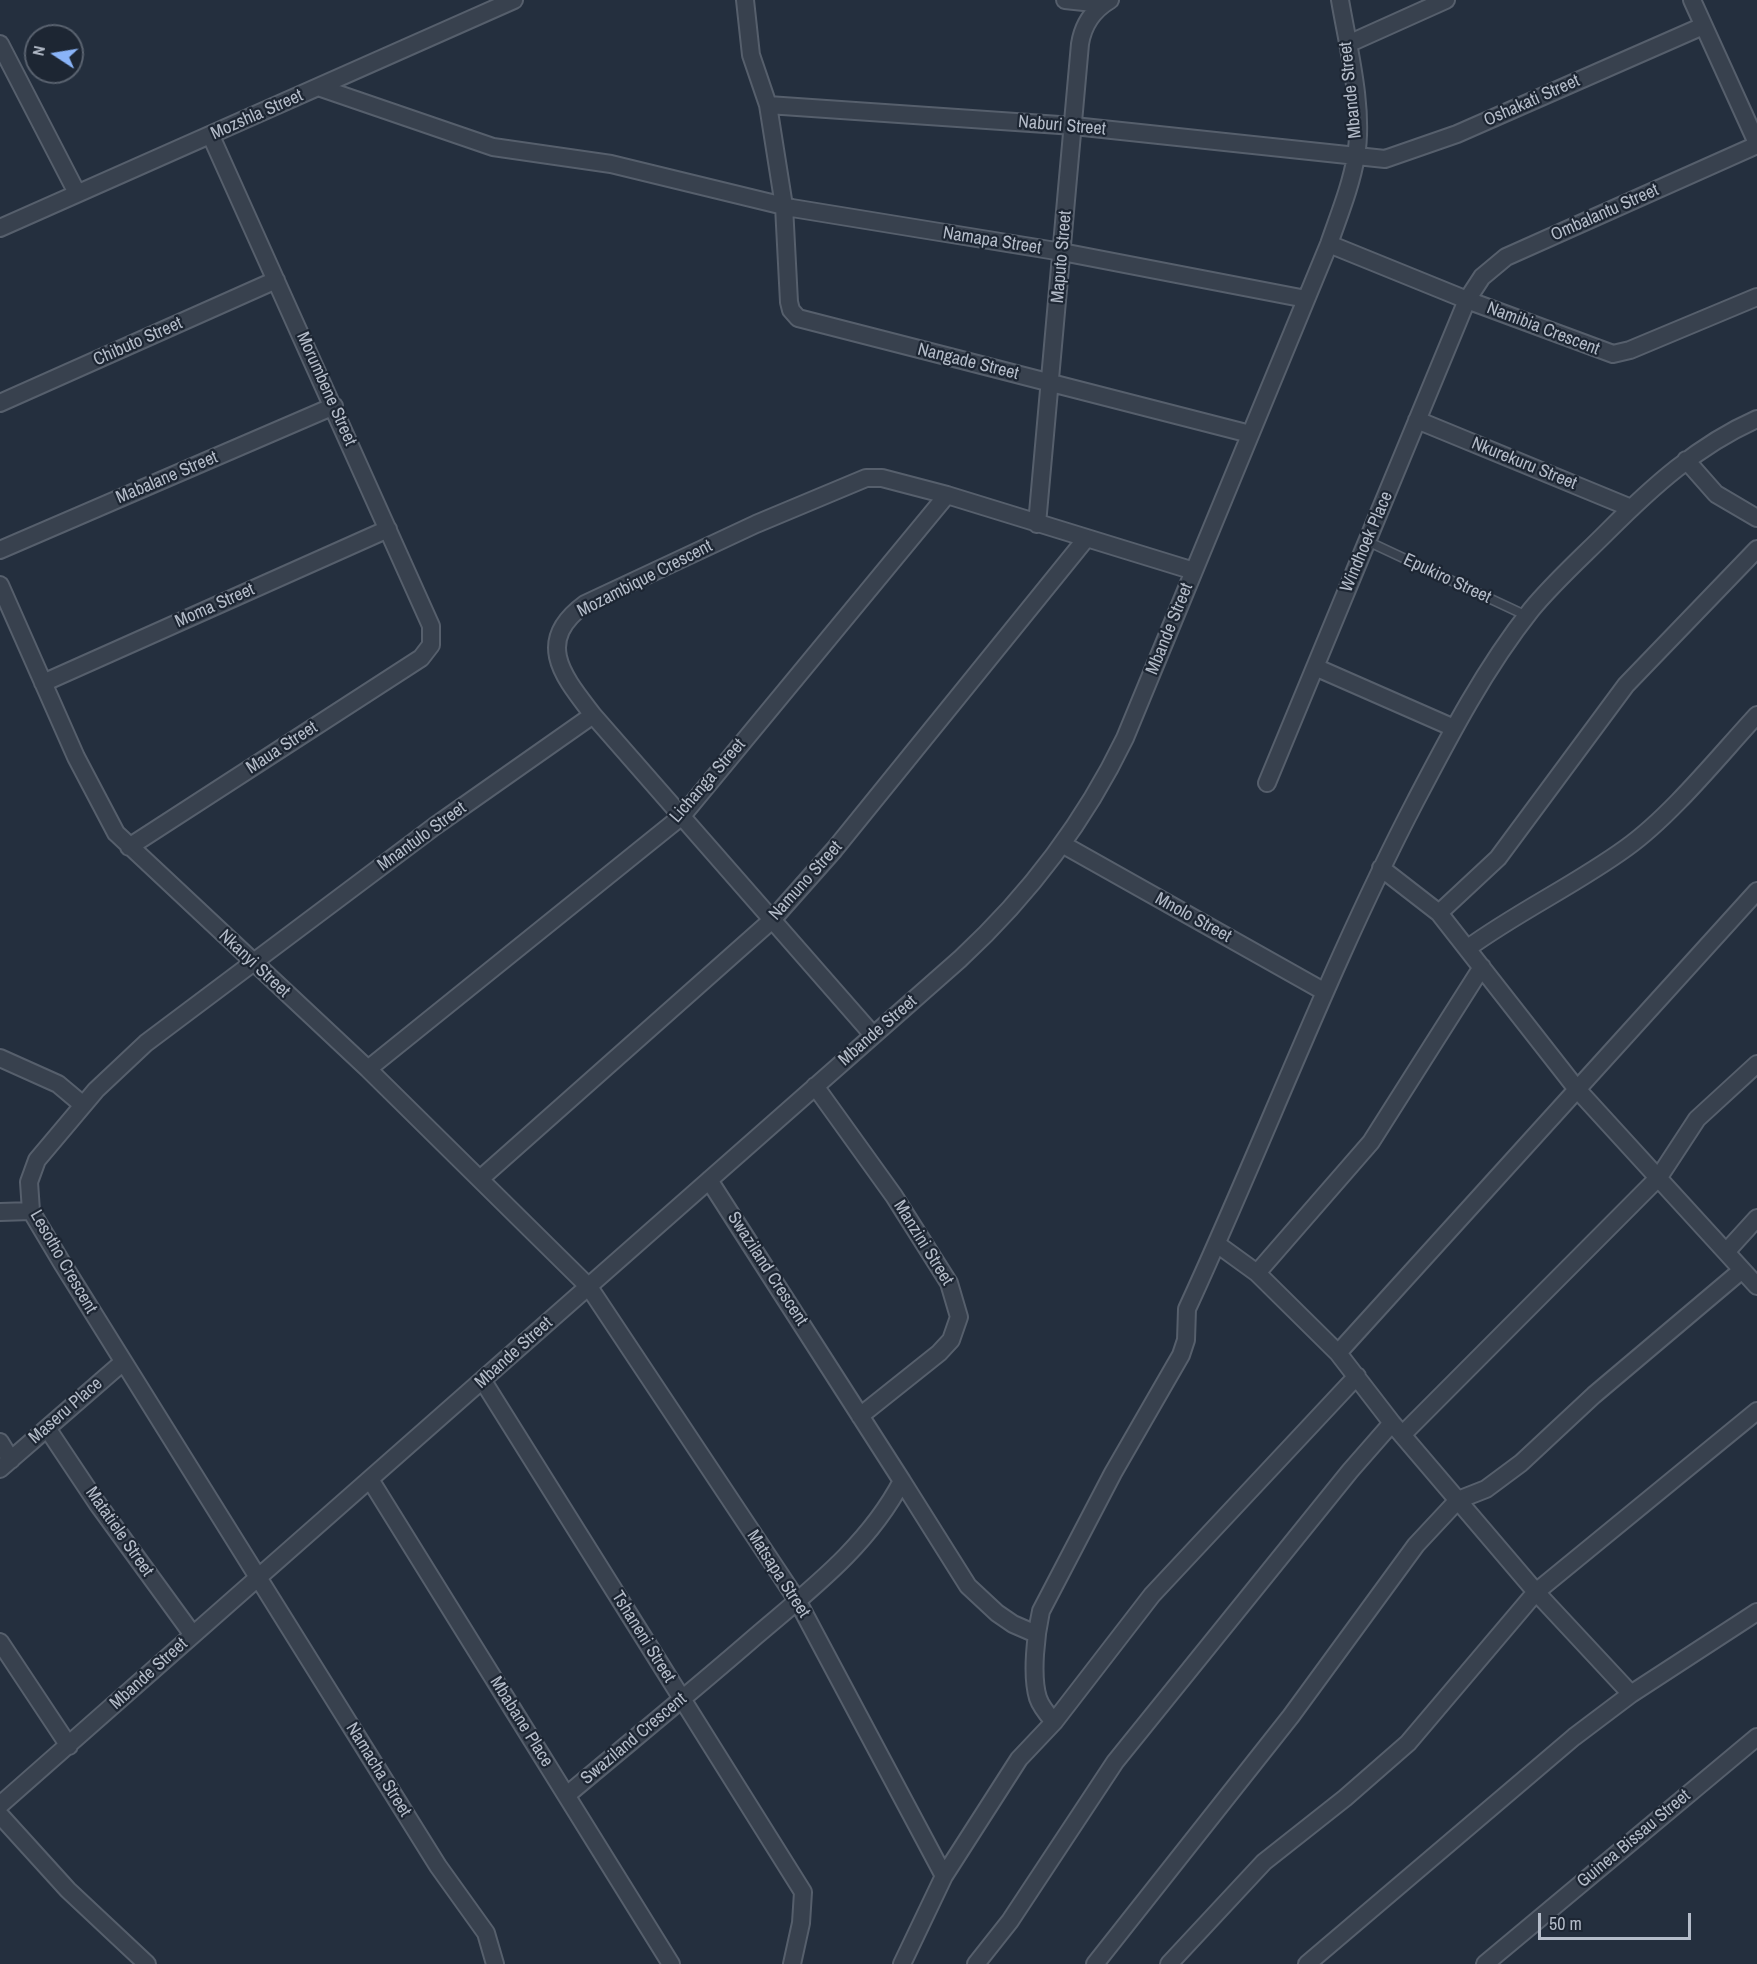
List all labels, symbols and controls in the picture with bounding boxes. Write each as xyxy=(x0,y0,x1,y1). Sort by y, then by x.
north arrow xyxy=(24,24,84,84)
street label: Mbande Street xyxy=(1335,41,1367,139)
text: N xyxy=(27,44,50,58)
street label: Oshakati Street xyxy=(1481,70,1583,132)
street label: Mozshla Street xyxy=(208,85,306,145)
street label: Naburi Street xyxy=(1017,111,1107,141)
street label: Ombalantu Street xyxy=(1548,180,1662,246)
street label: Maputo Street xyxy=(1047,210,1077,304)
street label: Namapa Street xyxy=(941,223,1043,259)
street label: Namibia Crescent xyxy=(1484,298,1602,360)
street label: Chibuto Street xyxy=(90,313,186,371)
street label: Morumbene Street xyxy=(291,329,361,449)
street label: Nangade Street xyxy=(915,339,1021,385)
street label: Nkurekuru Street xyxy=(1468,433,1580,495)
street label: Mabalane Street xyxy=(113,447,221,509)
street label: Windhoek Place xyxy=(1336,488,1398,596)
street label: Mozambique Crescent xyxy=(574,536,716,622)
street label: Epukiro Street xyxy=(1400,549,1494,609)
street label: Moma Street xyxy=(172,579,258,633)
street label: Mbande Street xyxy=(1142,580,1198,678)
street label: Maua Street xyxy=(242,717,322,779)
street label: Lichanga Street xyxy=(666,735,750,827)
street label: Mnantulo Street xyxy=(374,798,470,876)
street label: Namuno Street xyxy=(765,837,847,925)
street label: Mnolo Street xyxy=(1151,888,1235,948)
street label: Nkanyi Street xyxy=(214,926,294,1002)
street label: Mbande Street xyxy=(834,991,922,1071)
street label: Manzini Street xyxy=(888,1197,958,1289)
street label: Lesotho Crescent xyxy=(25,1207,101,1317)
street label: Swaziland Crescent xyxy=(722,1208,812,1330)
street label: Mbande Street xyxy=(471,1313,557,1393)
street label: Maseru Place xyxy=(25,1373,107,1449)
street label: Matatiele Street xyxy=(80,1483,158,1581)
street label: Matsapa Street xyxy=(742,1526,814,1622)
street label: Tshaneni Street xyxy=(606,1587,680,1687)
street label: Mbande Street xyxy=(106,1634,192,1714)
street label: Mbabane Place xyxy=(485,1673,557,1771)
street label: Swaziland Crescent xyxy=(577,1689,691,1789)
street label: Namacha Street xyxy=(341,1719,415,1821)
street label: Guinea Bissau Street xyxy=(1573,1785,1695,1893)
scale bar xyxy=(1541,1901,1694,1939)
text: 50 m xyxy=(1549,1911,1582,1936)

